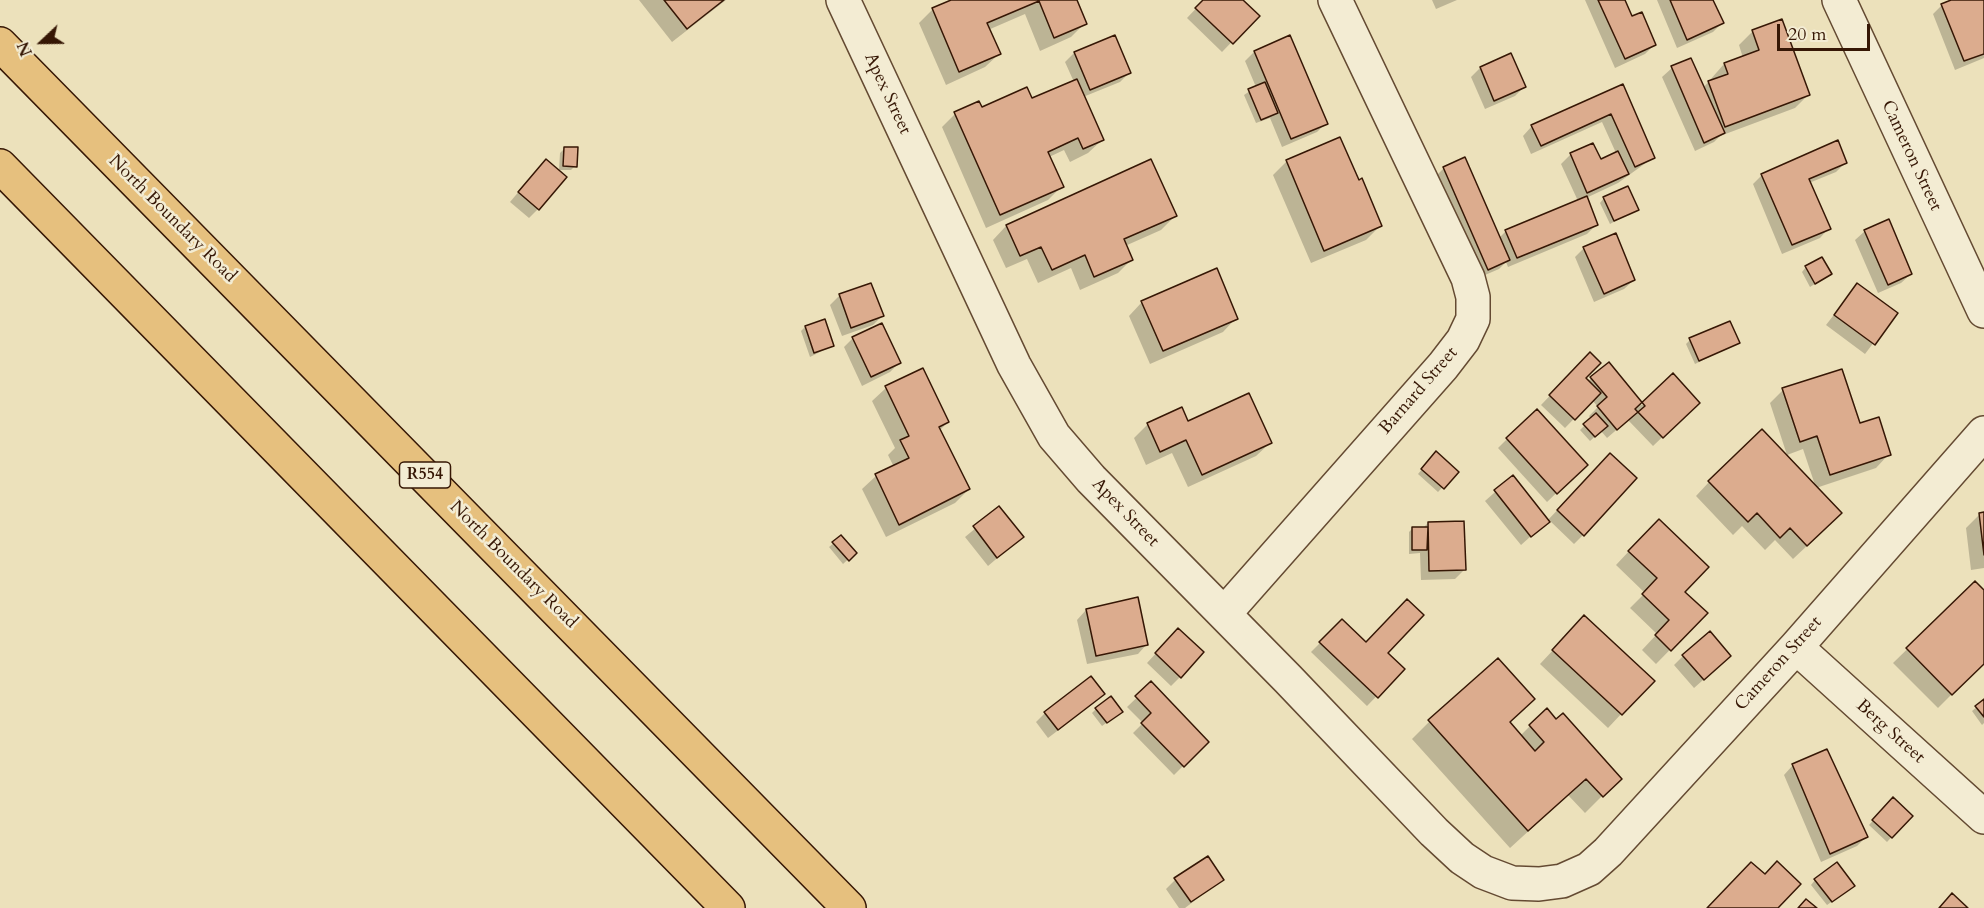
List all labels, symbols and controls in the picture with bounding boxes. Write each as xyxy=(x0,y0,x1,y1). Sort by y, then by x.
north arrow xyxy=(12,12,72,72)
scale bar xyxy=(1780,12,1873,50)
text: 20 m xyxy=(1788,22,1827,47)
text: N xyxy=(13,38,38,59)
street label: Apex Street xyxy=(859,50,915,138)
street label: Cameron Street xyxy=(1876,97,1946,215)
street label: North Boundary Road xyxy=(104,151,240,287)
street label: Barnard Street xyxy=(1375,343,1463,439)
road number: R554 xyxy=(400,462,450,488)
street label: Apex Street xyxy=(1087,474,1163,552)
street label: North Boundary Road xyxy=(445,497,581,633)
street label: Cameron Street xyxy=(1731,612,1827,716)
street label: Berg Street xyxy=(1851,695,1929,769)

